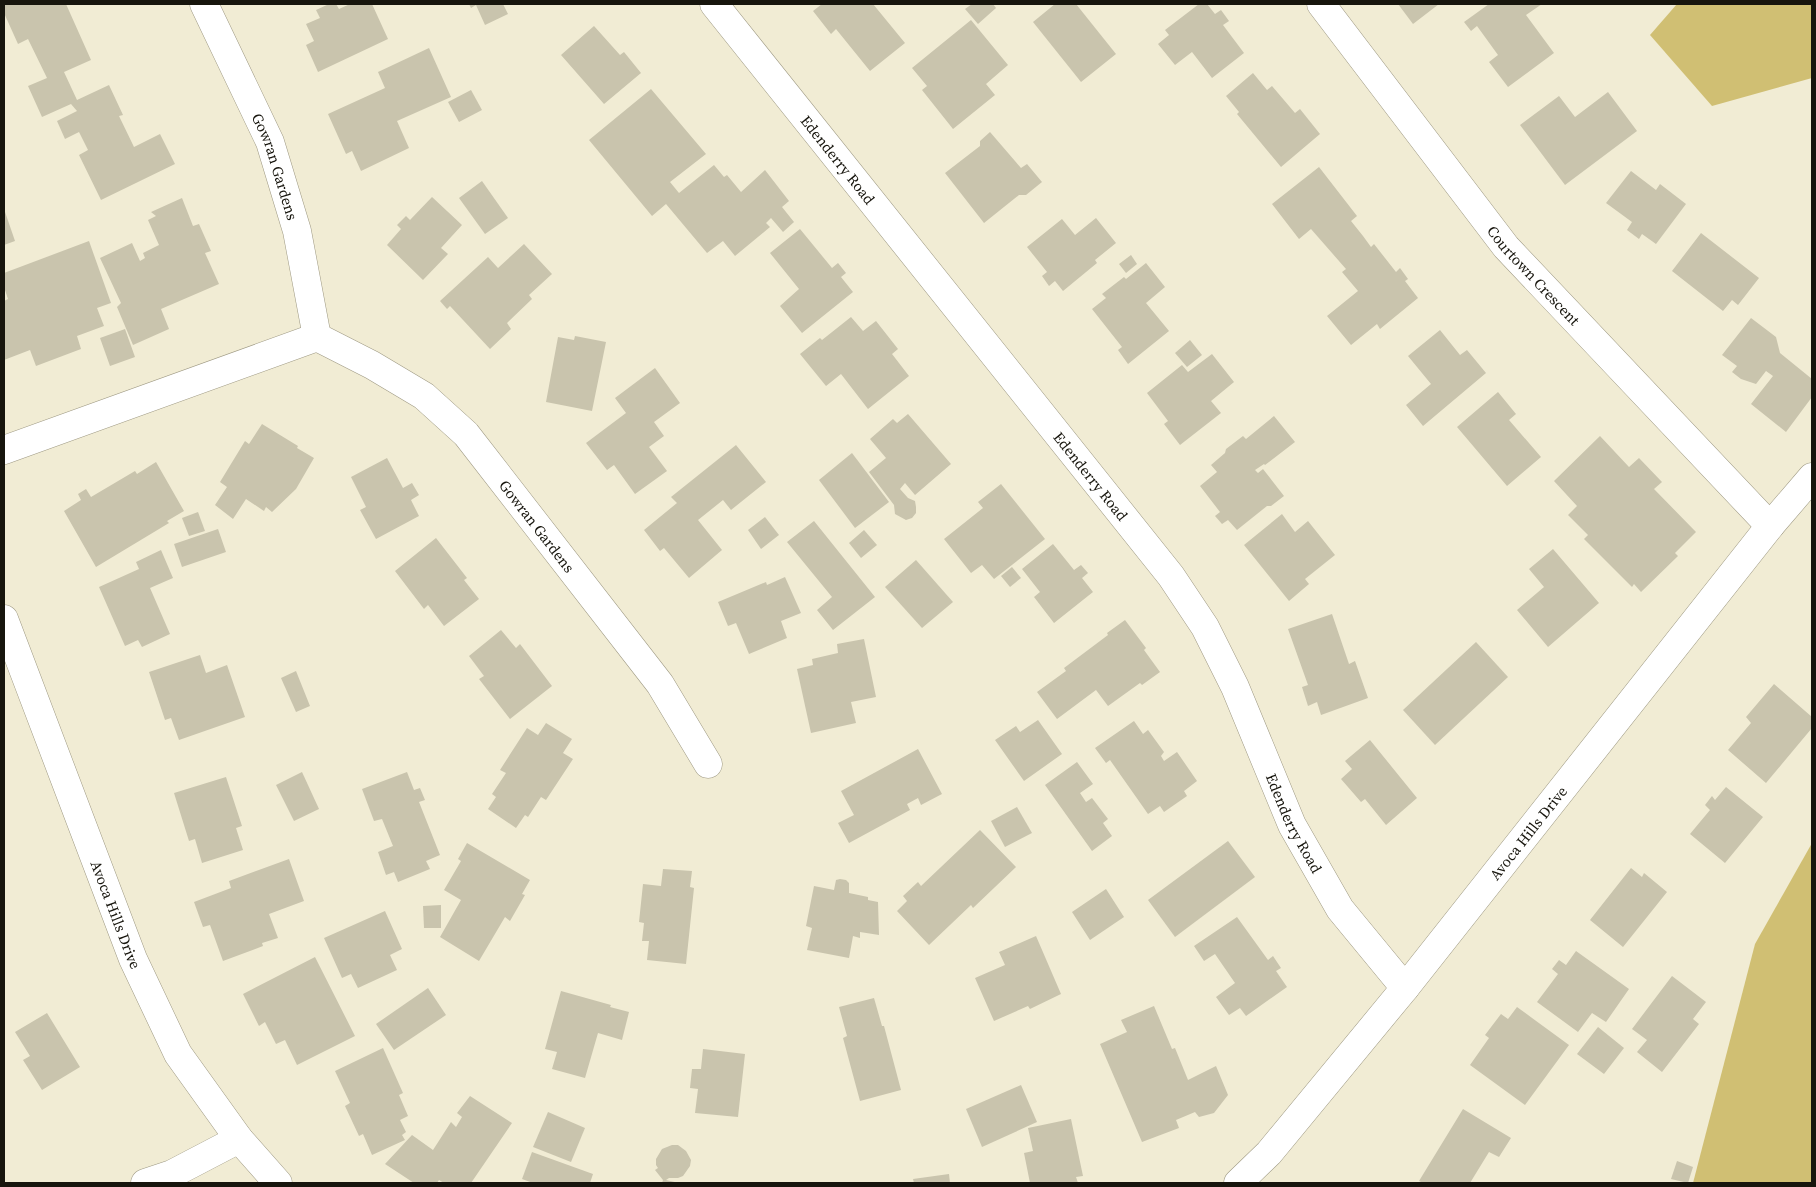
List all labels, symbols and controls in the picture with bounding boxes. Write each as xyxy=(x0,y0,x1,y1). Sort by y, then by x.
street label: Gowran Gardens xyxy=(247,109,304,223)
street label: Edenderry Road xyxy=(796,111,881,209)
street label: Courtown Crescent xyxy=(1483,221,1585,330)
street label: Edenderry Road xyxy=(1049,427,1133,525)
street label: Gowran Gardens xyxy=(495,475,580,577)
street label: Edenderry Road xyxy=(1261,770,1328,877)
street label: Avoca Hills Drive xyxy=(1484,781,1572,884)
street label: Avoca Hills Drive xyxy=(86,857,147,973)

